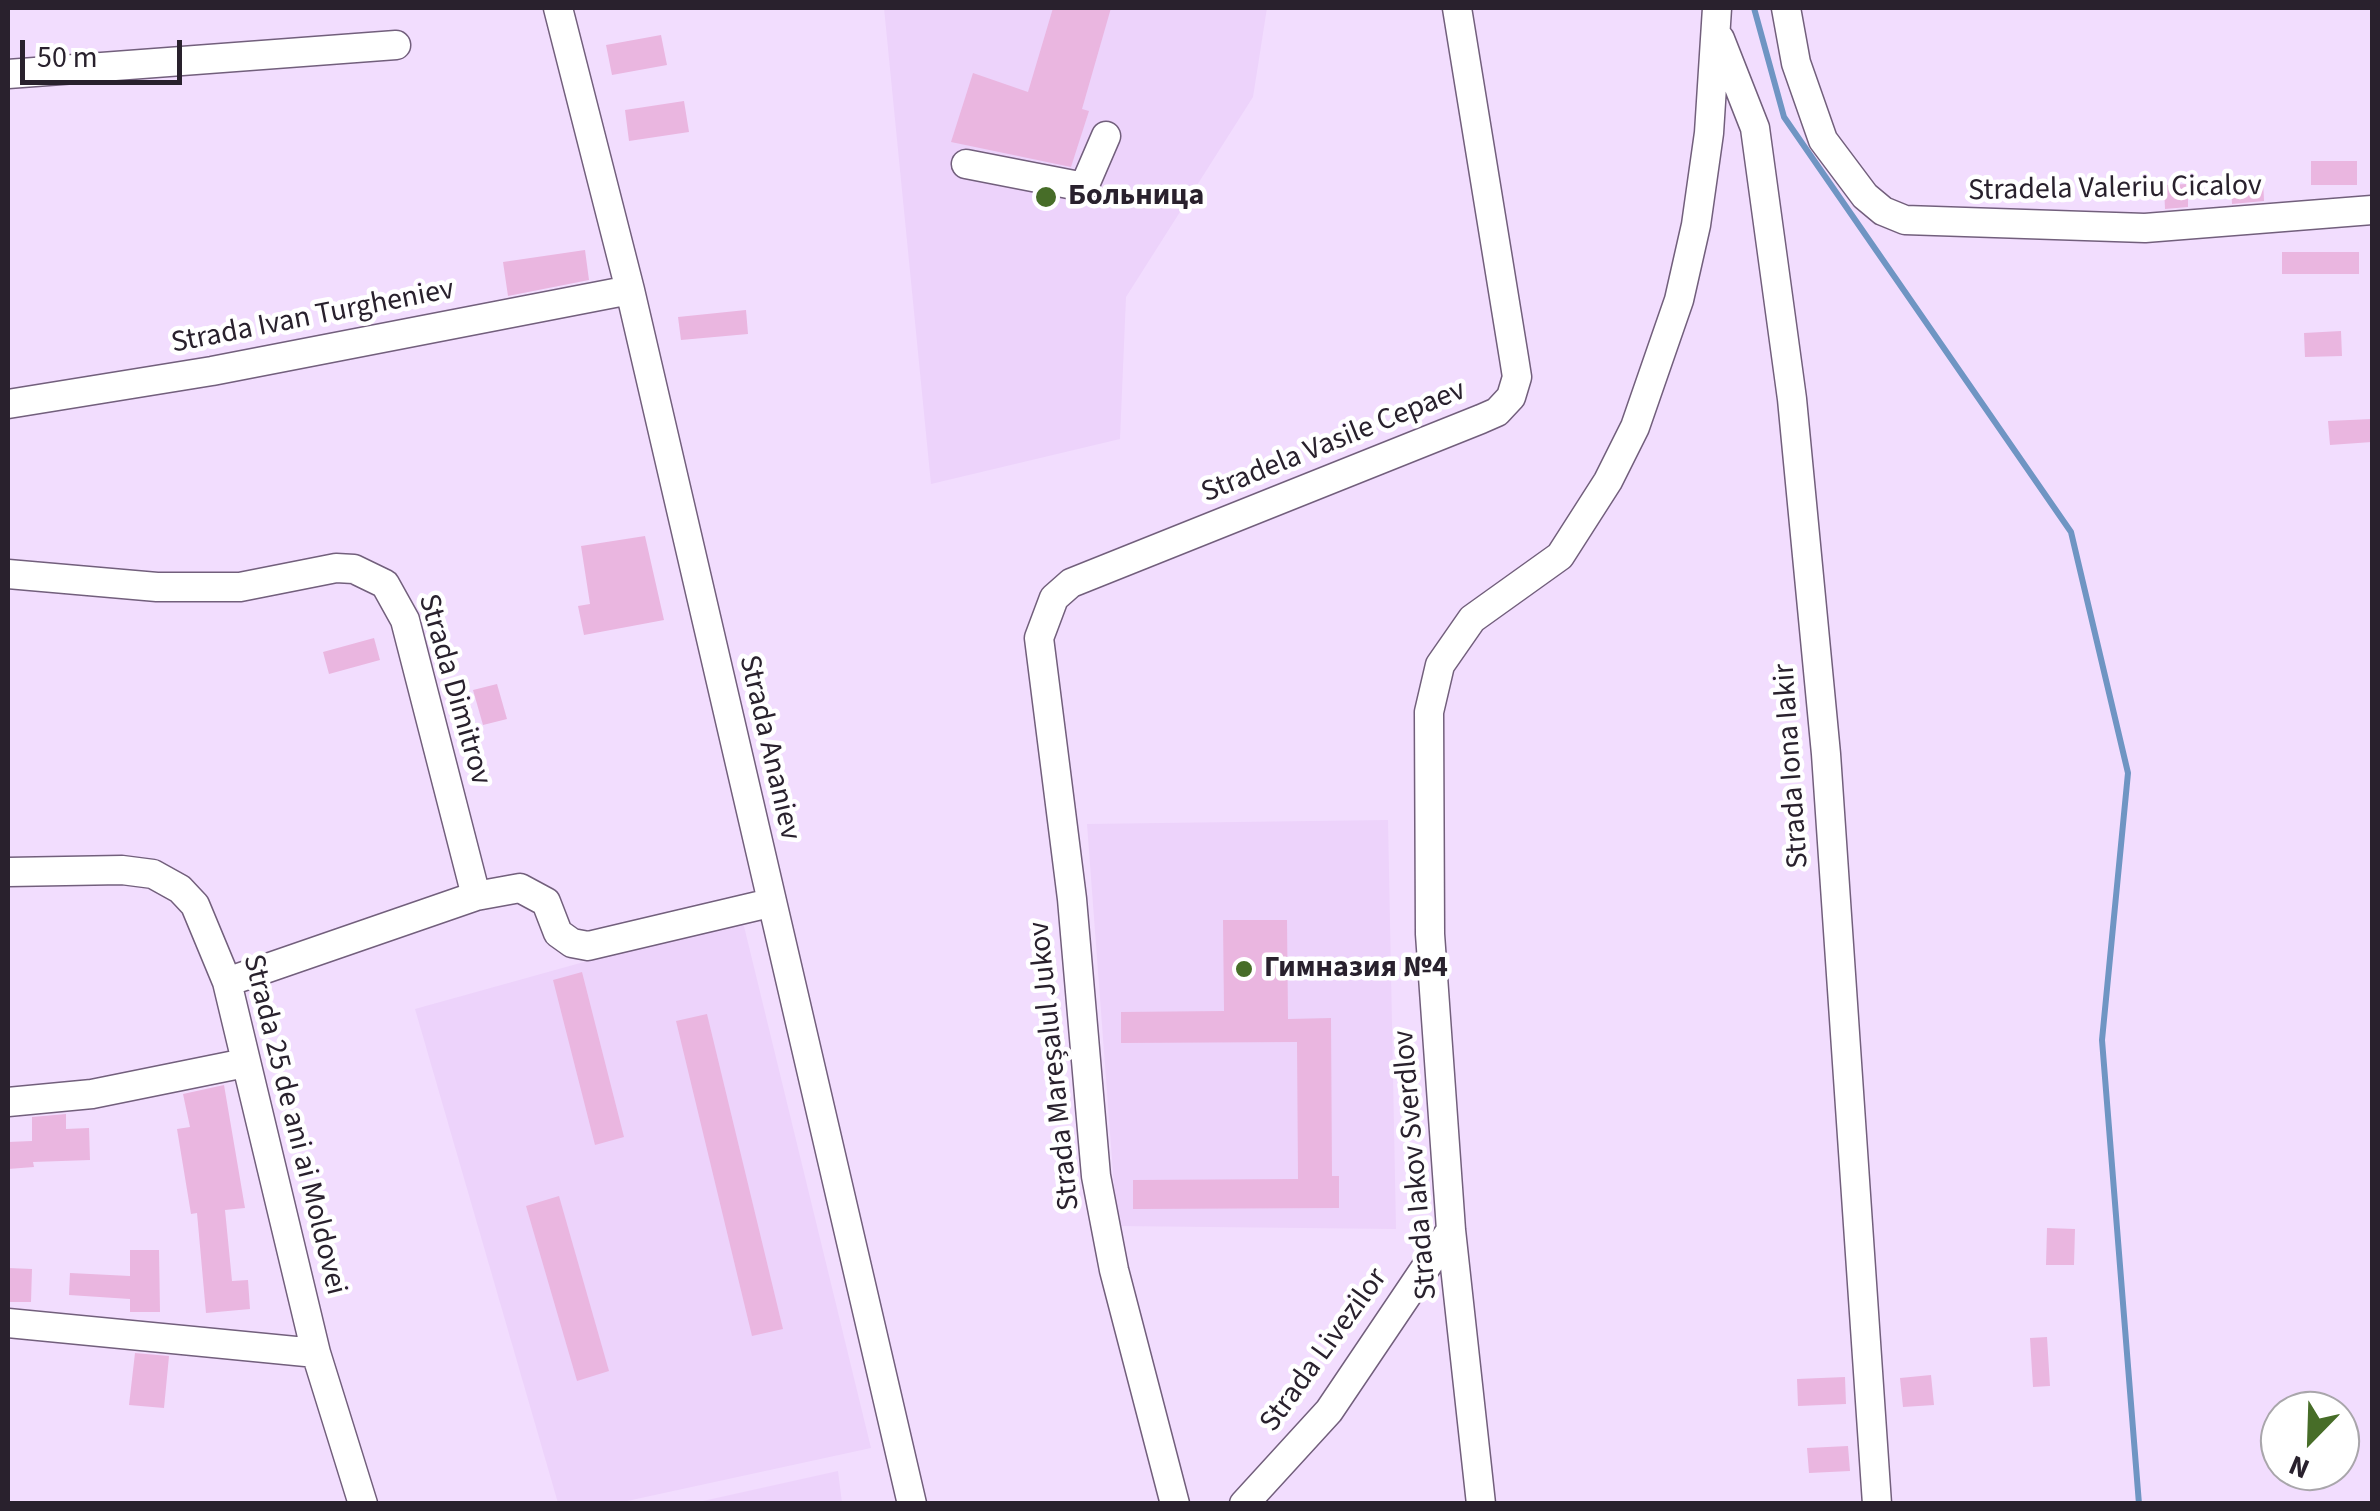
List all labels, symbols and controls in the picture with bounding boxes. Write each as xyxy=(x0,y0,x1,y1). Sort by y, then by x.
scale bar xyxy=(25,20,188,82)
text: 50 m xyxy=(37,36,98,79)
street label: Stradela Valeriu Cicalov xyxy=(1968,169,2262,211)
place label: Больница xyxy=(1068,179,1204,215)
marker: Больница xyxy=(1033,184,1059,210)
street label: Strada Ivan Turgheniev xyxy=(169,273,457,363)
street label: Stradela Vasile Cepaev xyxy=(1197,374,1471,512)
street label: Strada Dimitrov xyxy=(409,591,497,789)
street label: Strada Ananiev xyxy=(729,652,807,844)
street label: Strada Iona Iakir xyxy=(1768,662,1818,870)
street label: Strada Mareșalul Jukov xyxy=(1023,920,1089,1212)
street label: Strada 25 de ani ai Moldovei xyxy=(233,951,353,1299)
place label: Гимназия №4 xyxy=(1264,951,1448,987)
marker: Гимназия №4 xyxy=(1233,958,1255,980)
street label: Strada Iakov Sverdlov xyxy=(1387,1029,1447,1301)
street label: Strada Livezilor xyxy=(1254,1262,1396,1440)
north arrow xyxy=(2260,1391,2360,1491)
text: N xyxy=(2283,1445,2315,1489)

